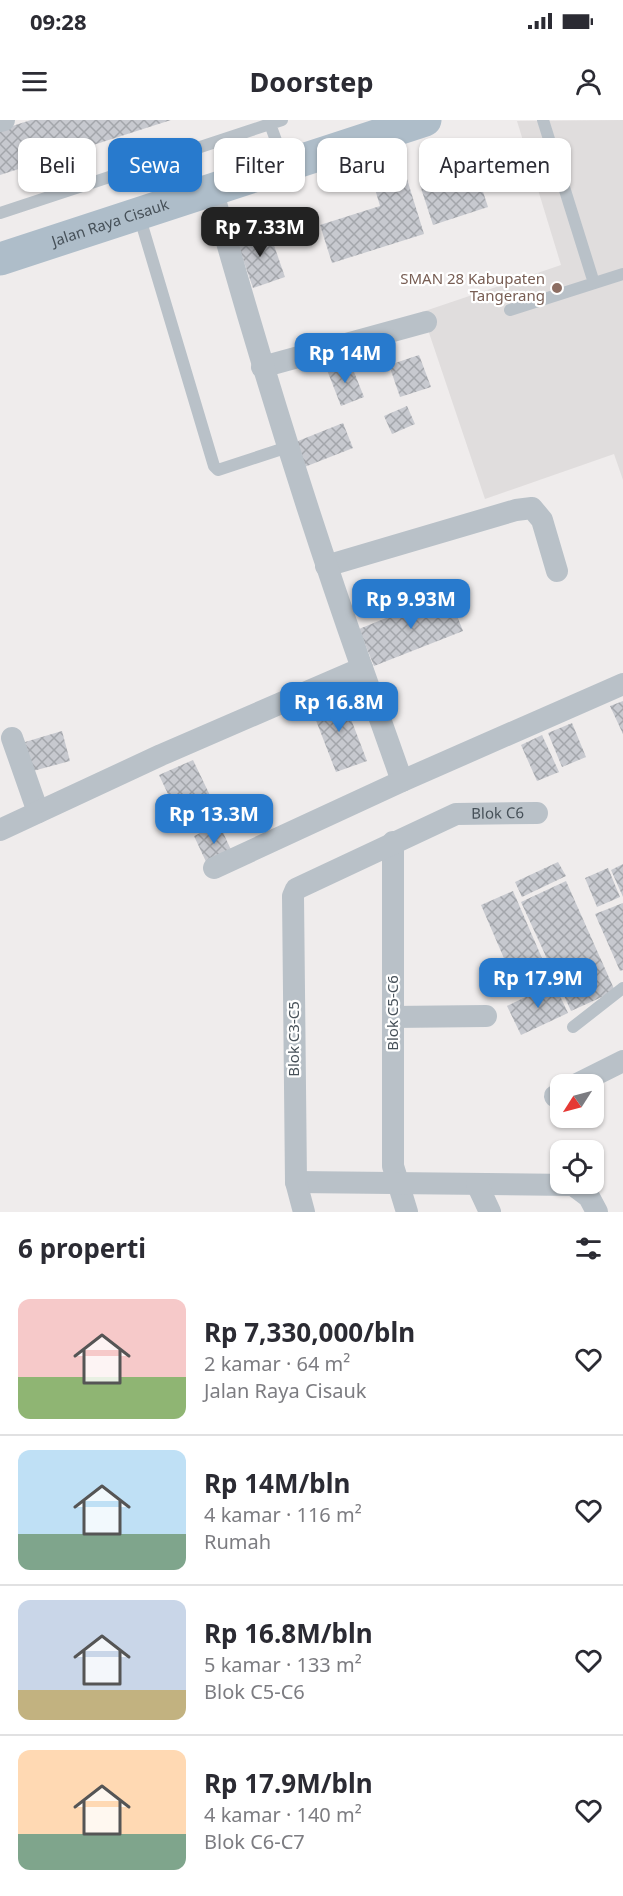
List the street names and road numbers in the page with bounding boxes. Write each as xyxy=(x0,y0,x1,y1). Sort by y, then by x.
street label: Jalan Raya Cisauk xyxy=(47,194,171,251)
street label: Blok C6 xyxy=(471,802,524,823)
street label: Blok C5-C6 xyxy=(382,975,402,1051)
street label: Blok C3-C5 xyxy=(283,1001,303,1077)

